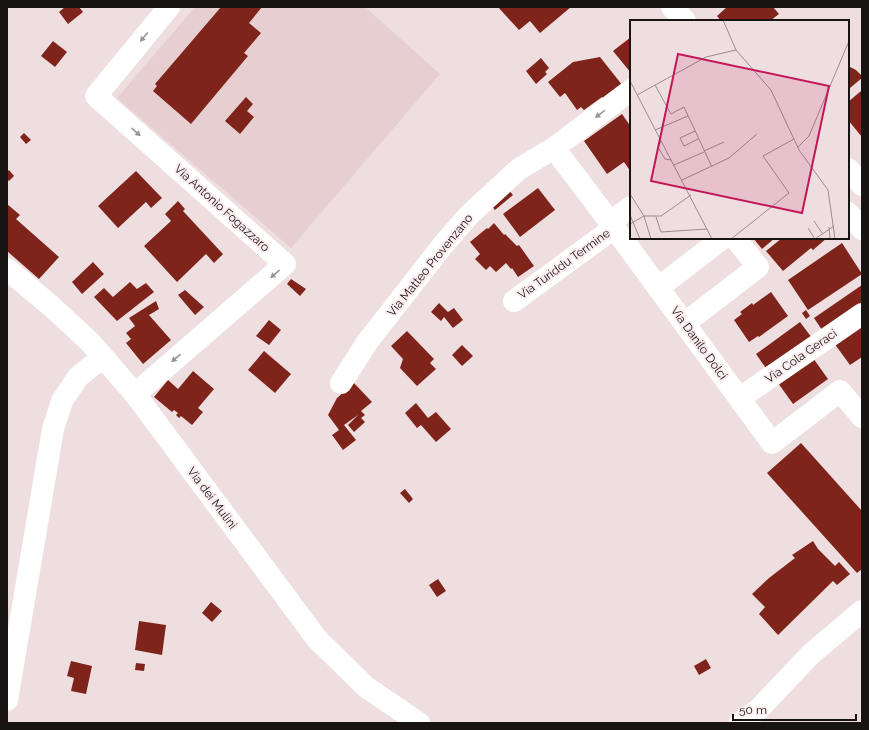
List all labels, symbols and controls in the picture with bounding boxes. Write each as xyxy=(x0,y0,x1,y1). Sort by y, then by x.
inset map xyxy=(630,20,849,239)
one-way arrow xyxy=(140,32,149,42)
one-way arrow xyxy=(594,109,605,118)
one-way arrow xyxy=(131,127,141,136)
street label: Via Antonio Fogazzaro xyxy=(172,162,272,254)
street label: Via Matteo Provenzano xyxy=(384,211,476,319)
street label: Via Turiddu Termine xyxy=(515,226,613,302)
one-way arrow xyxy=(269,269,280,278)
street label: Via Danilo Dolci xyxy=(668,304,730,382)
street label: Via Cola Geraci xyxy=(763,326,839,386)
one-way arrow xyxy=(171,354,181,363)
street label: Via dei Mulini xyxy=(184,464,240,532)
scale bar xyxy=(733,696,856,722)
text: 50 m xyxy=(739,703,767,717)

